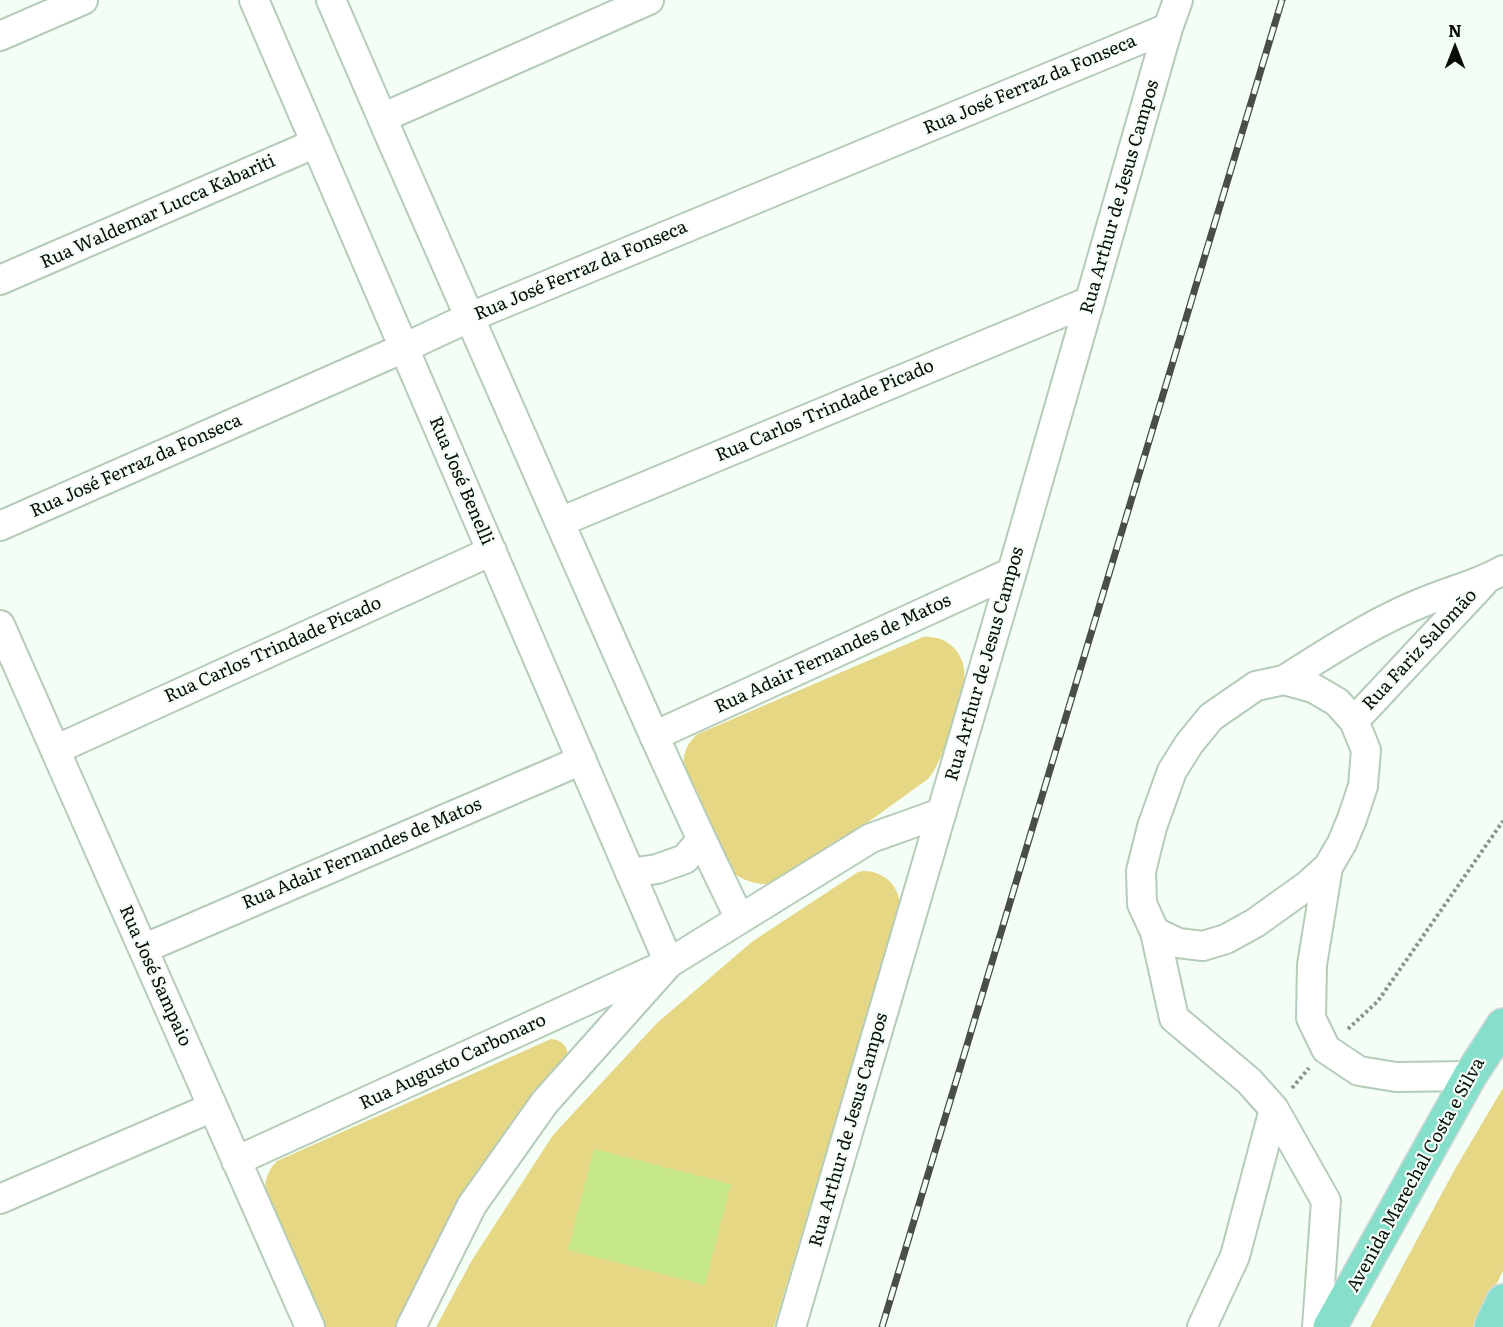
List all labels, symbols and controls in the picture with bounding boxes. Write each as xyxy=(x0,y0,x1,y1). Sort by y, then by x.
north arrow xyxy=(1425,18,1485,78)
text: N xyxy=(1448,18,1462,42)
street label: Rua José Ferraz da Fonseca xyxy=(920,30,1140,140)
street label: Rua Arthur de Jesus Campos xyxy=(1076,77,1164,317)
street label: Rua Waldemar Lucca Kabariti xyxy=(37,150,279,274)
street label: Rua José Ferraz da Fonseca xyxy=(471,216,691,326)
street label: Rua Carlos Trindade Picado xyxy=(713,355,937,467)
street label: Rua José Ferraz da Fonseca xyxy=(27,410,245,522)
street label: Rua José Benelli xyxy=(424,413,498,549)
street label: Rua Arthur de Jesus Campos xyxy=(941,544,1029,784)
street label: Rua Fariz Salomão xyxy=(1358,585,1482,715)
street label: Rua Adair Fernandes de Matos xyxy=(711,590,955,718)
street label: Rua Carlos Trindade Picado xyxy=(161,592,385,708)
street label: Rua Adair Fernandes de Matos xyxy=(239,794,485,914)
street label: Rua José Sampaio xyxy=(114,902,196,1050)
street label: Rua Augusto Carbonaro xyxy=(356,1009,550,1115)
street label: Rua Arthur de Jesus Campos xyxy=(805,1010,893,1250)
street label: Avenida Marechal Costa e Silva xyxy=(1342,1054,1490,1296)

